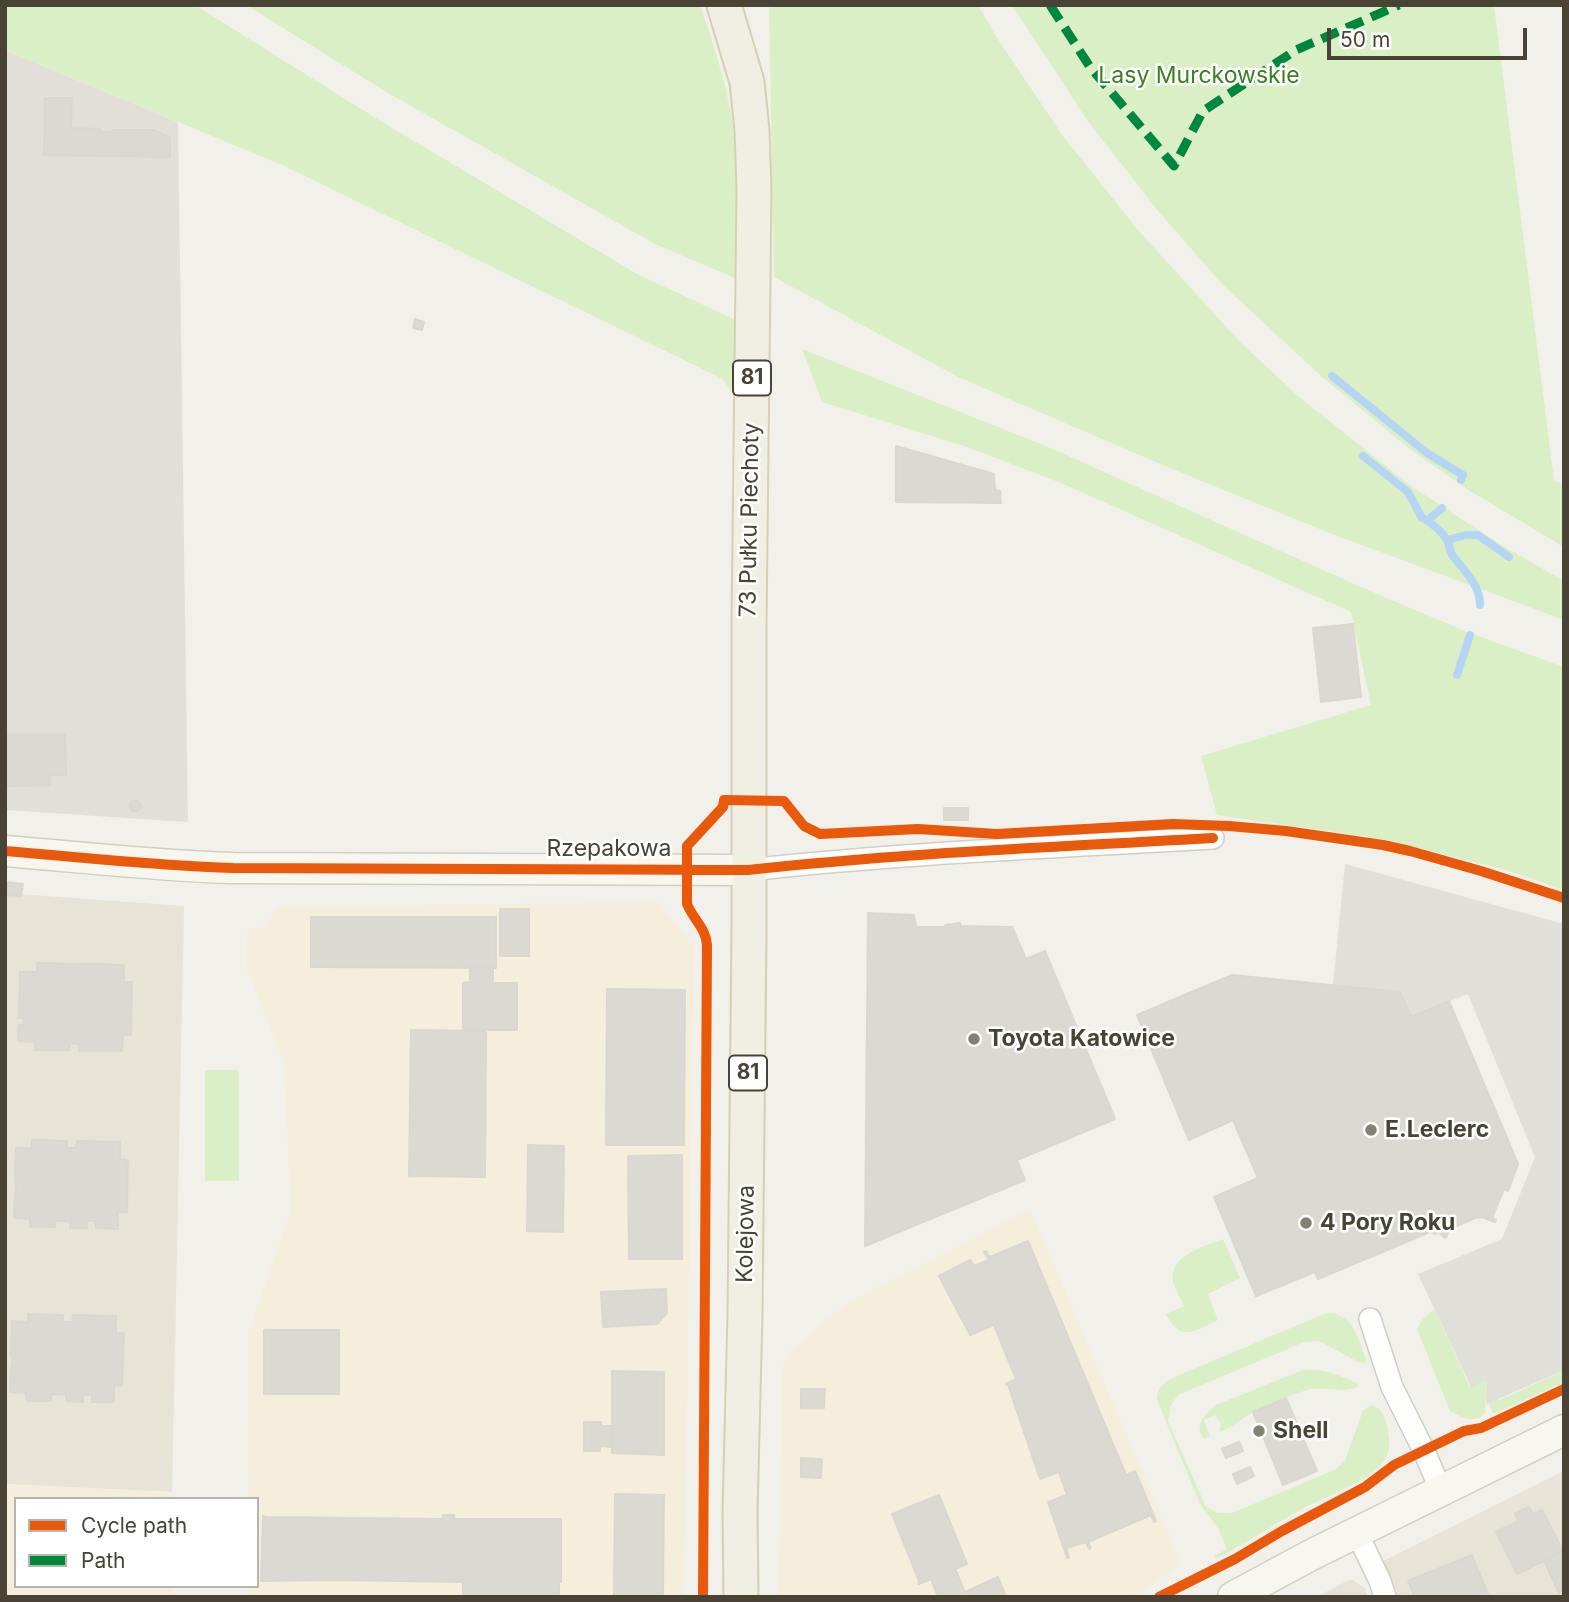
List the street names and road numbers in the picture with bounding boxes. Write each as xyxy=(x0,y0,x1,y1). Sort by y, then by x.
road number: 81 xyxy=(733,360,771,396)
street label: 73 Pułku Piechoty xyxy=(735,422,765,618)
street label: Rzepakowa xyxy=(546,835,672,863)
road number: 81 xyxy=(729,1056,767,1090)
street label: Kolejowa xyxy=(731,1185,761,1283)

